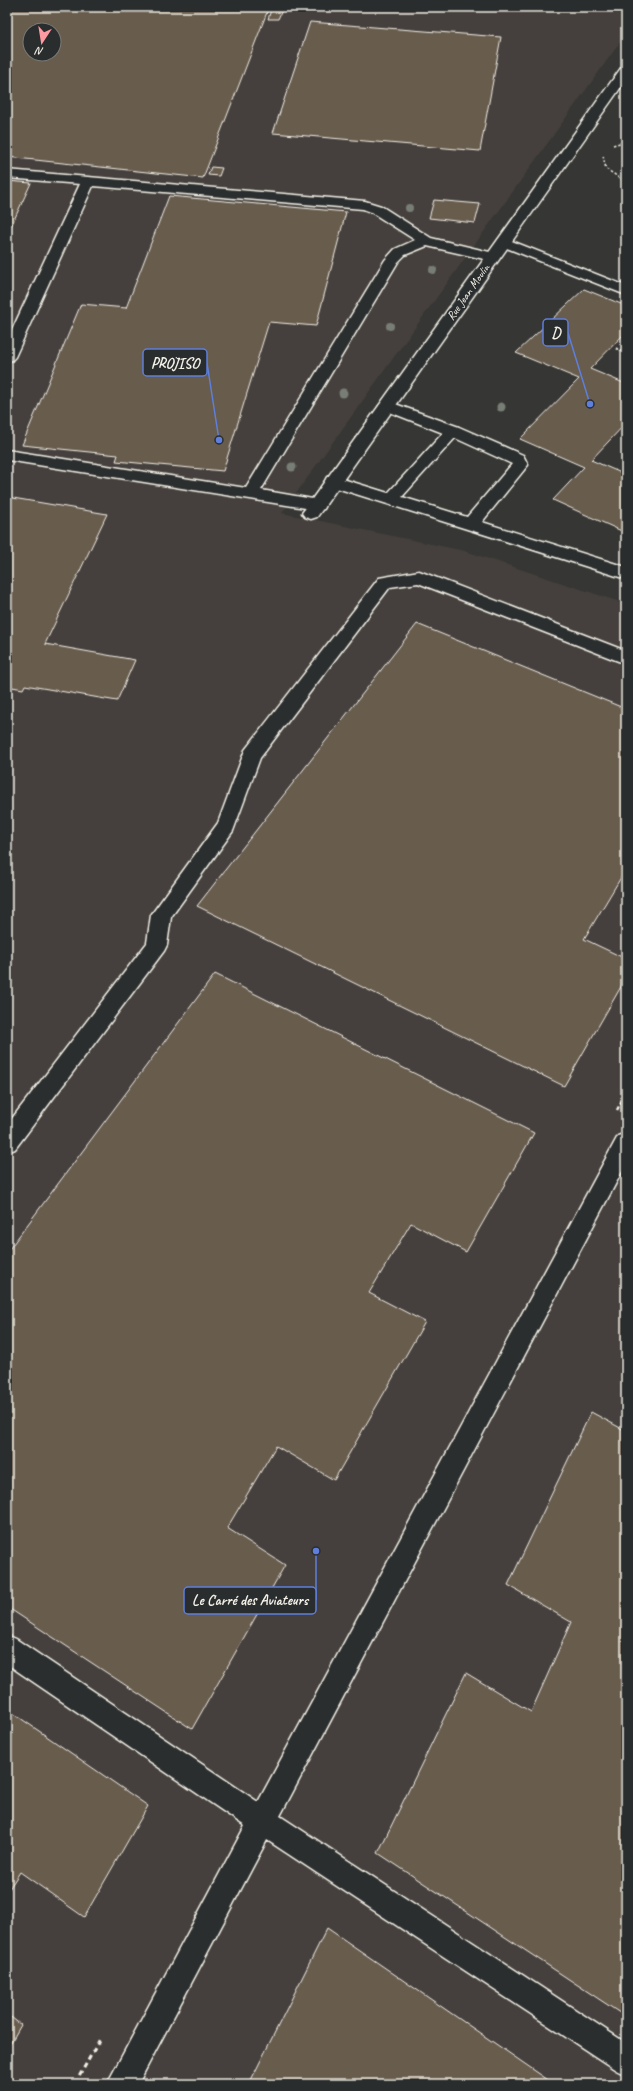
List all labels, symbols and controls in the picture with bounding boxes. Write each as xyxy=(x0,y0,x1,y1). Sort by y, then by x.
north arrow xyxy=(22,22,62,62)
text: N xyxy=(33,44,45,59)
street label: Rue Jean Moulin xyxy=(443,260,494,323)
callout: D xyxy=(543,319,568,346)
text: D xyxy=(552,324,563,343)
callout: PROJISO xyxy=(143,349,207,376)
text: PROJISO xyxy=(151,354,201,373)
callout: Le Carré des Aviateurs xyxy=(184,1587,316,1614)
text: Le Carré des Aviateurs xyxy=(192,1591,310,1610)

